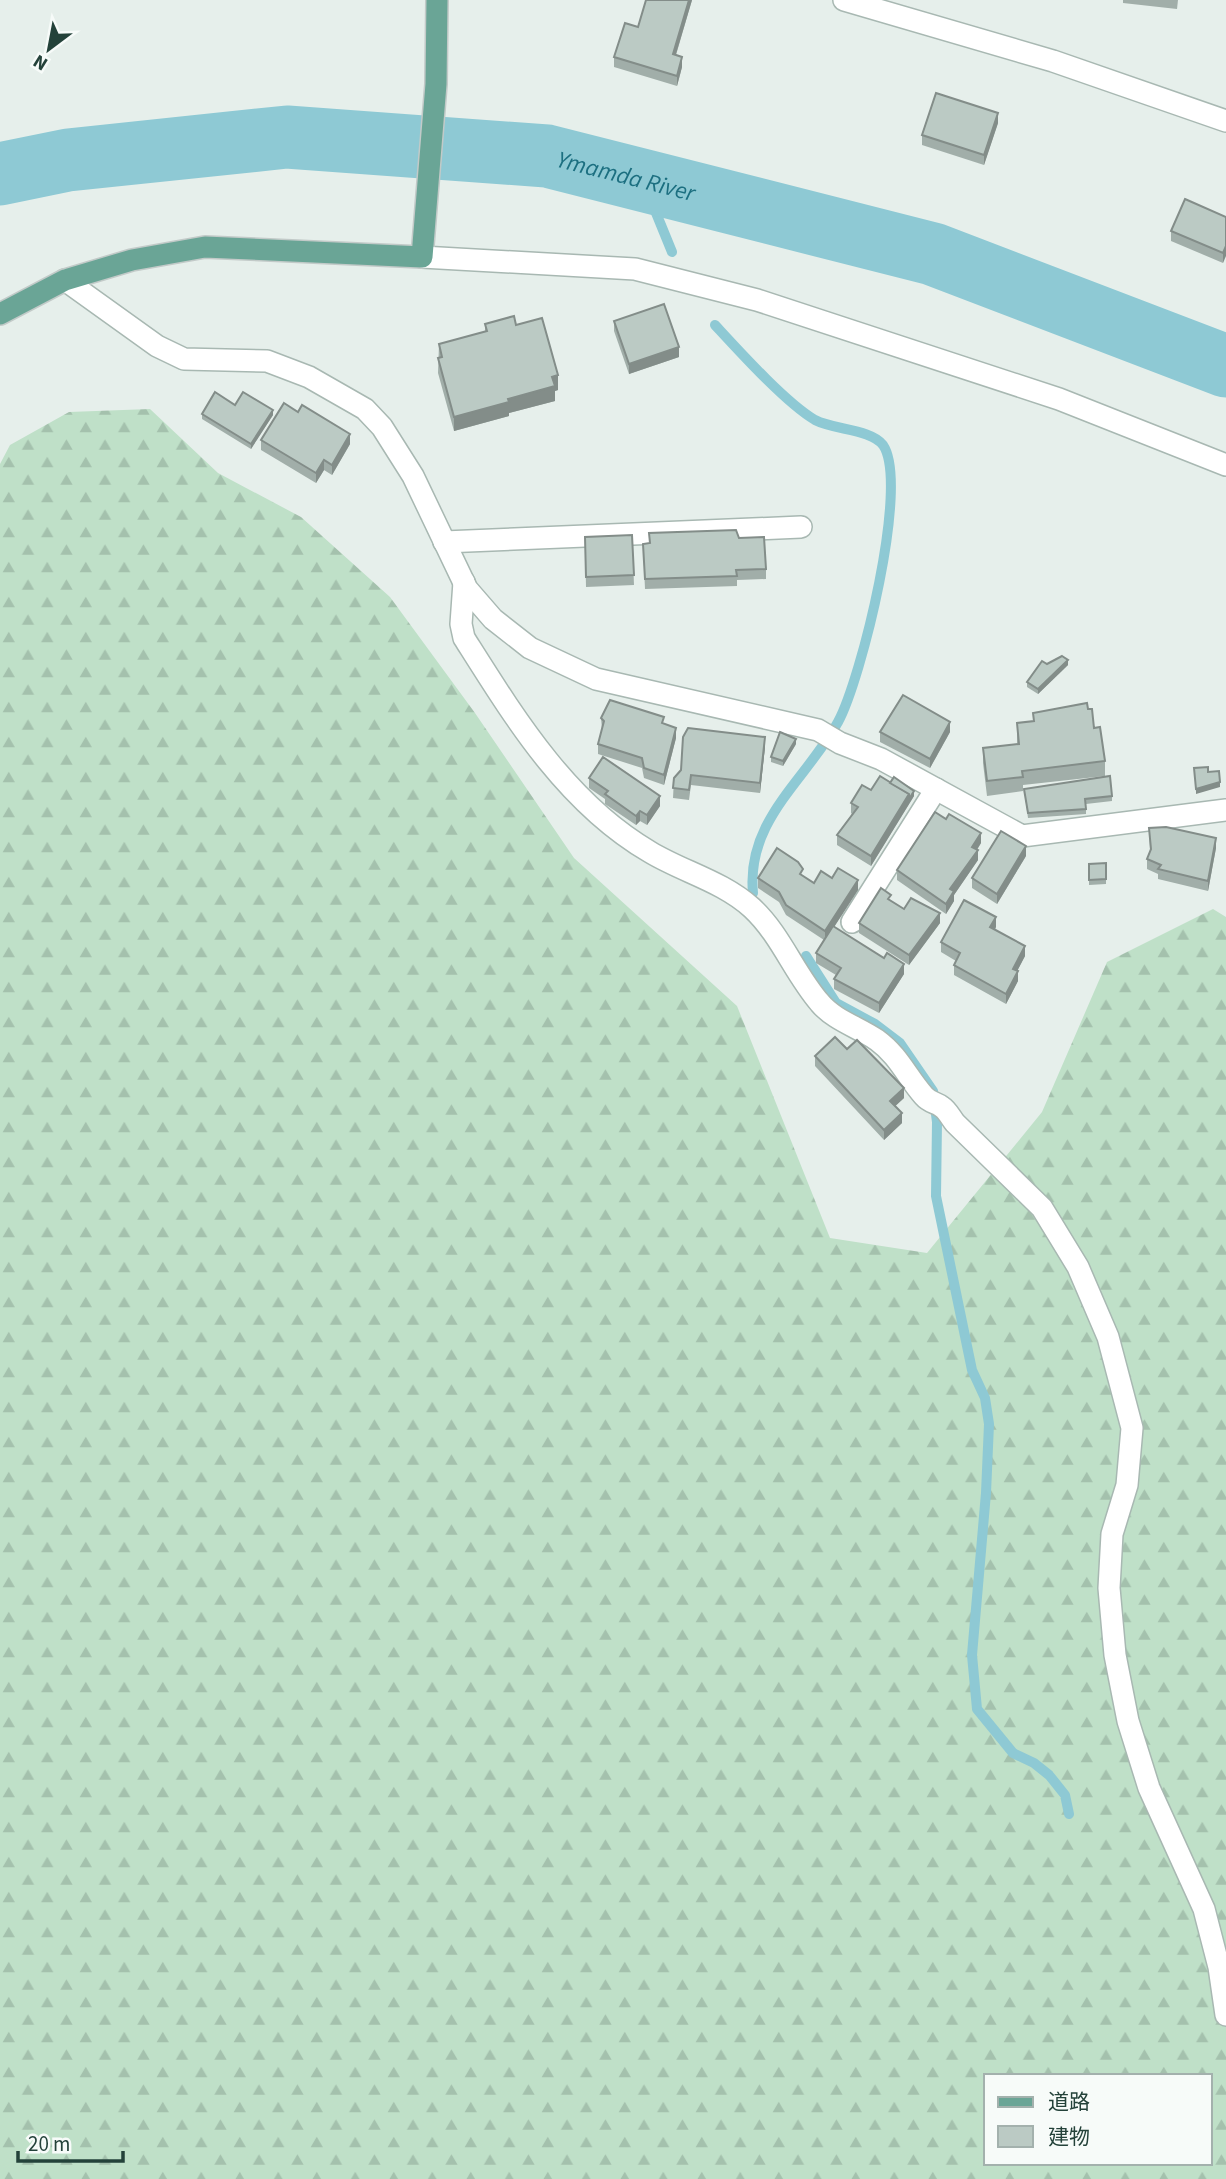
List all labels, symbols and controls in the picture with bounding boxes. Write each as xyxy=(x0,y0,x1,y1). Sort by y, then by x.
north arrow xyxy=(14,14,84,84)
text: N xyxy=(28,47,53,77)
water label: Ymamda River xyxy=(553,142,701,211)
legend xyxy=(984,2074,1212,2165)
text: 道路 xyxy=(1048,2087,1090,2117)
scale bar xyxy=(18,2120,122,2164)
text: 建物 xyxy=(1048,2122,1090,2152)
text: 20 m xyxy=(28,2129,70,2159)

